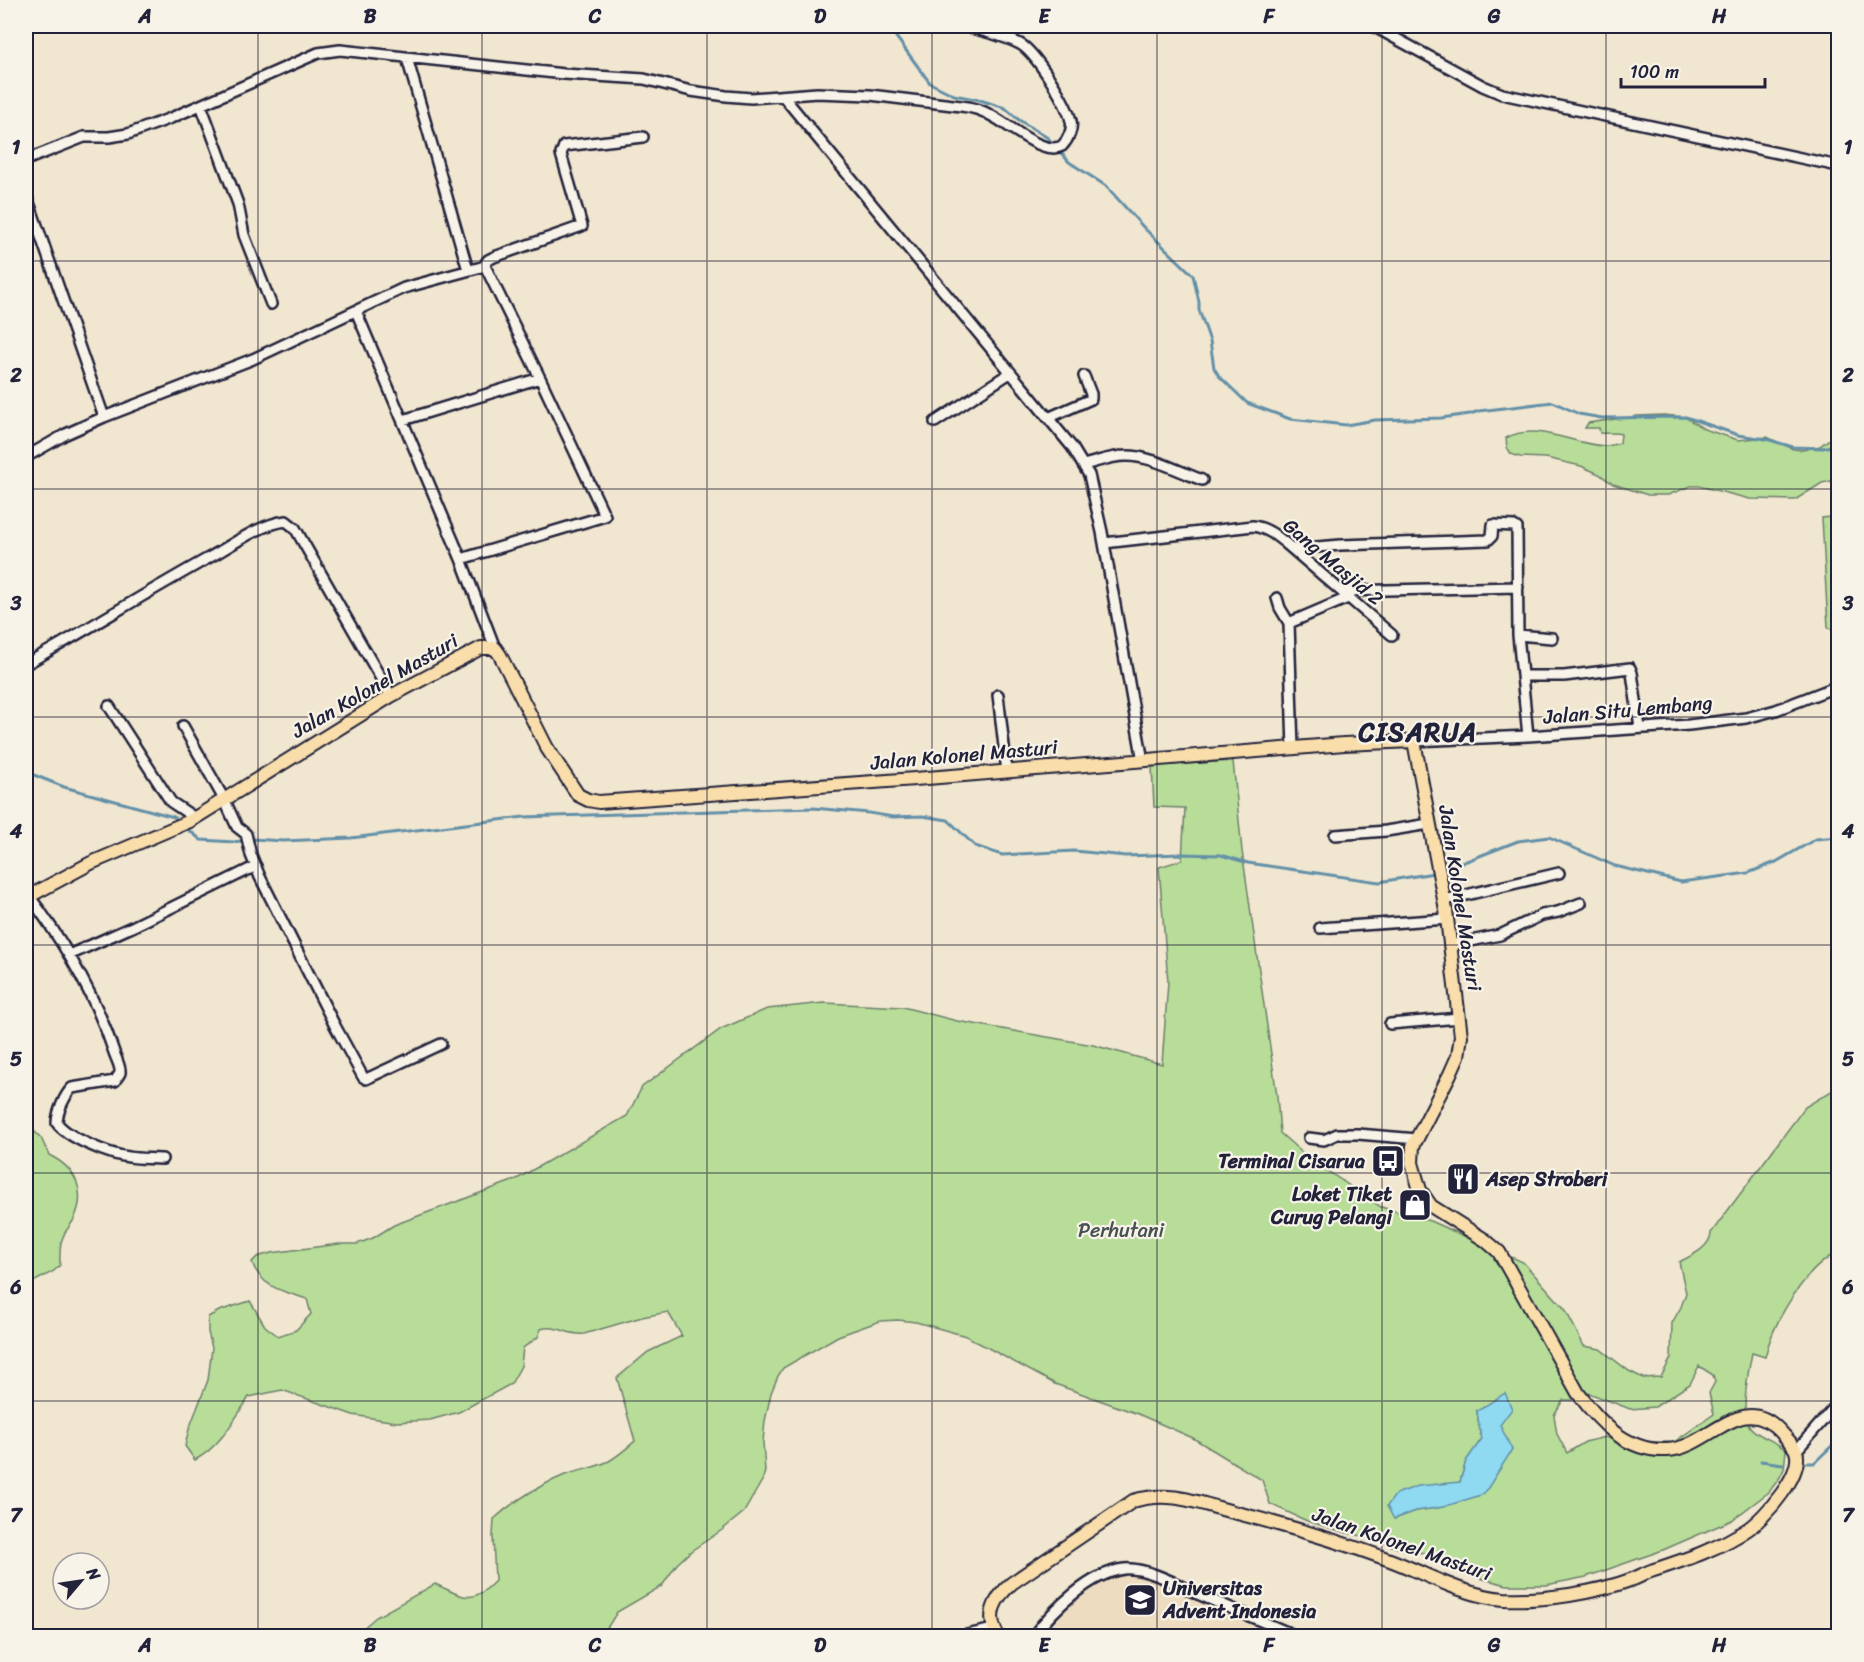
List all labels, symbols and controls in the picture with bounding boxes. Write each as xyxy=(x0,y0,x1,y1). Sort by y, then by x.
text: A xyxy=(137,0,152,34)
text: B xyxy=(364,0,377,34)
text: C xyxy=(588,0,602,34)
text: D xyxy=(814,0,827,34)
text: E xyxy=(1038,0,1051,34)
text: F xyxy=(1263,0,1276,34)
text: G xyxy=(1487,0,1501,34)
text: H xyxy=(1711,0,1727,34)
scale bar xyxy=(1621,51,1765,89)
text: 100 m xyxy=(1630,56,1679,88)
text: 1 xyxy=(12,130,21,165)
text: 1 xyxy=(1844,130,1853,165)
text: 2 xyxy=(9,358,22,393)
text: 2 xyxy=(1841,358,1854,393)
street label: Gang Masjid 2 xyxy=(1275,509,1392,615)
text: 3 xyxy=(10,586,22,621)
text: 3 xyxy=(1842,586,1854,621)
street label: Jalan Kolonel Masturi xyxy=(284,623,466,749)
street label: Jalan Situ Lembang xyxy=(1541,685,1714,735)
district label: CISARUA xyxy=(1357,709,1478,755)
street label: Jalan Kolonel Masturi xyxy=(868,729,1060,781)
street label: Jalan Kolonel Masturi xyxy=(1428,802,1492,995)
text: 4 xyxy=(9,814,23,849)
text: 4 xyxy=(1841,814,1855,849)
text: 5 xyxy=(10,1042,22,1077)
text: 5 xyxy=(1842,1042,1854,1077)
bus stop icon: Terminal Cisarua xyxy=(1370,1143,1406,1179)
place label: Terminal Cisarua xyxy=(1218,1144,1365,1179)
restaurant icon: Asep Stroberi xyxy=(1445,1161,1481,1197)
place label: Asep Stroberi xyxy=(1485,1162,1609,1197)
place label: Loket Tiket Curug Pelangi xyxy=(1270,1177,1393,1235)
shop icon: Loket Tiket Curug Pelangi xyxy=(1397,1187,1433,1223)
park label: Perhutani xyxy=(1078,1213,1166,1248)
text: 6 xyxy=(9,1270,22,1305)
text: 6 xyxy=(1841,1270,1854,1305)
street label: Jalan Kolonel Masturi xyxy=(1307,1497,1498,1592)
text: 7 xyxy=(10,1498,23,1533)
text: 7 xyxy=(1842,1498,1855,1533)
north arrow xyxy=(51,1551,111,1611)
text: N xyxy=(78,1561,109,1587)
place label: Universitas Advent Indonesia xyxy=(1162,1571,1316,1629)
school or university icon: Universitas Advent Indonesia xyxy=(1122,1582,1158,1618)
text: A xyxy=(137,1628,152,1662)
text: B xyxy=(364,1628,377,1662)
text: C xyxy=(588,1628,602,1662)
text: D xyxy=(814,1628,827,1662)
text: E xyxy=(1038,1628,1051,1662)
text: F xyxy=(1263,1628,1276,1662)
text: G xyxy=(1487,1628,1501,1662)
text: H xyxy=(1711,1628,1727,1662)

